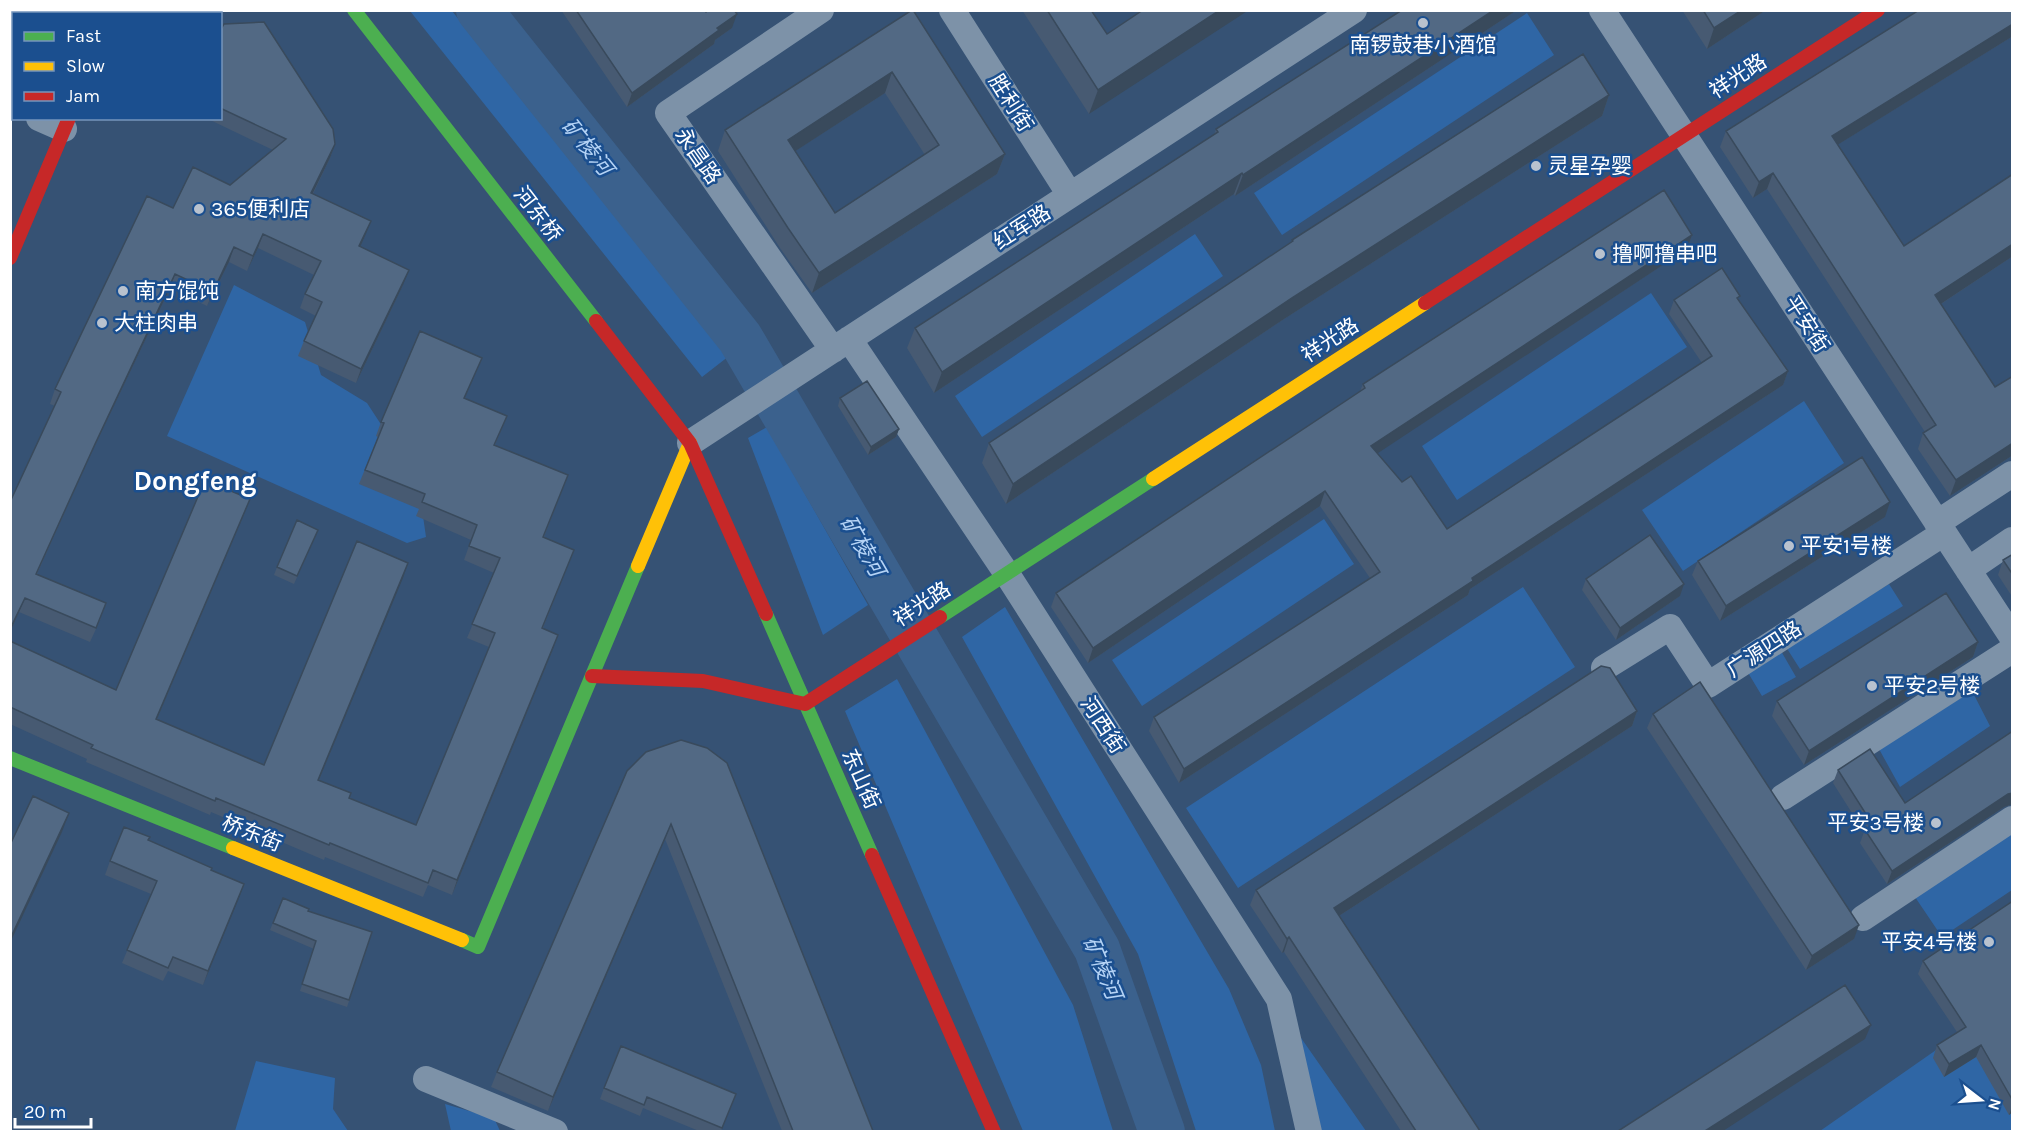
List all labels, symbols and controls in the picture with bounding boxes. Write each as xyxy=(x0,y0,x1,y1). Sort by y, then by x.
legend xyxy=(12,12,222,120)
marker: 南锣鼓巷小酒馆 xyxy=(1416,16,1430,30)
text: Fast xyxy=(66,25,101,47)
place label: 南锣鼓巷小酒馆 xyxy=(1350,33,1497,57)
street label: 祥光路 xyxy=(1705,49,1771,103)
text: Slow xyxy=(66,55,105,77)
street label: 胜利街 xyxy=(984,70,1038,136)
text: Jam xyxy=(66,85,100,107)
water label: 矿棱河 xyxy=(556,113,620,184)
street label: 永昌路 xyxy=(670,123,726,189)
place label: 灵星孕婴 xyxy=(1548,154,1632,178)
marker: 灵星孕婴 xyxy=(1529,159,1543,173)
street label: 河东桥 xyxy=(509,182,567,246)
place label: 365便利店 xyxy=(211,197,310,221)
street label: 红军路 xyxy=(989,200,1055,254)
marker: 365便利店 xyxy=(192,202,206,216)
place label: 撸啊撸串吧 xyxy=(1612,242,1717,266)
marker: 撸啊撸串吧 xyxy=(1593,247,1607,261)
place label: 南方馄饨 xyxy=(135,279,219,303)
marker: 南方馄饨 xyxy=(116,284,130,298)
street label: 平安街 xyxy=(1780,291,1834,357)
place label: 大柱肉串 xyxy=(114,311,198,335)
street label: 祥光路 xyxy=(1297,313,1363,367)
marker: 大柱肉串 xyxy=(95,316,109,330)
district label: Dongfeng xyxy=(133,465,257,497)
water label: 矿棱河 xyxy=(834,511,892,585)
place label: 平安1号楼 xyxy=(1801,534,1892,558)
marker: 平安1号楼 xyxy=(1782,539,1796,553)
street label: 祥光路 xyxy=(889,577,955,631)
street label: 广源四路 xyxy=(1722,616,1806,682)
place label: 平安2号楼 xyxy=(1884,674,1980,698)
marker: 平安2号楼 xyxy=(1865,679,1879,693)
street label: 河西街 xyxy=(1076,692,1130,758)
street label: 东山街 xyxy=(837,745,885,813)
street label: 桥东街 xyxy=(218,810,286,856)
place label: 平安3号楼 xyxy=(1828,811,1924,835)
marker: 平安3号楼 xyxy=(1929,816,1943,830)
place label: 平安4号楼 xyxy=(1881,930,1977,954)
water label: 矿棱河 xyxy=(1077,933,1128,1007)
marker: 平安4号楼 xyxy=(1982,935,1996,949)
north arrow xyxy=(1951,1070,2011,1130)
scale bar xyxy=(15,1091,92,1129)
text: N xyxy=(1984,1096,2006,1113)
text: 20 m xyxy=(24,1101,66,1123)

